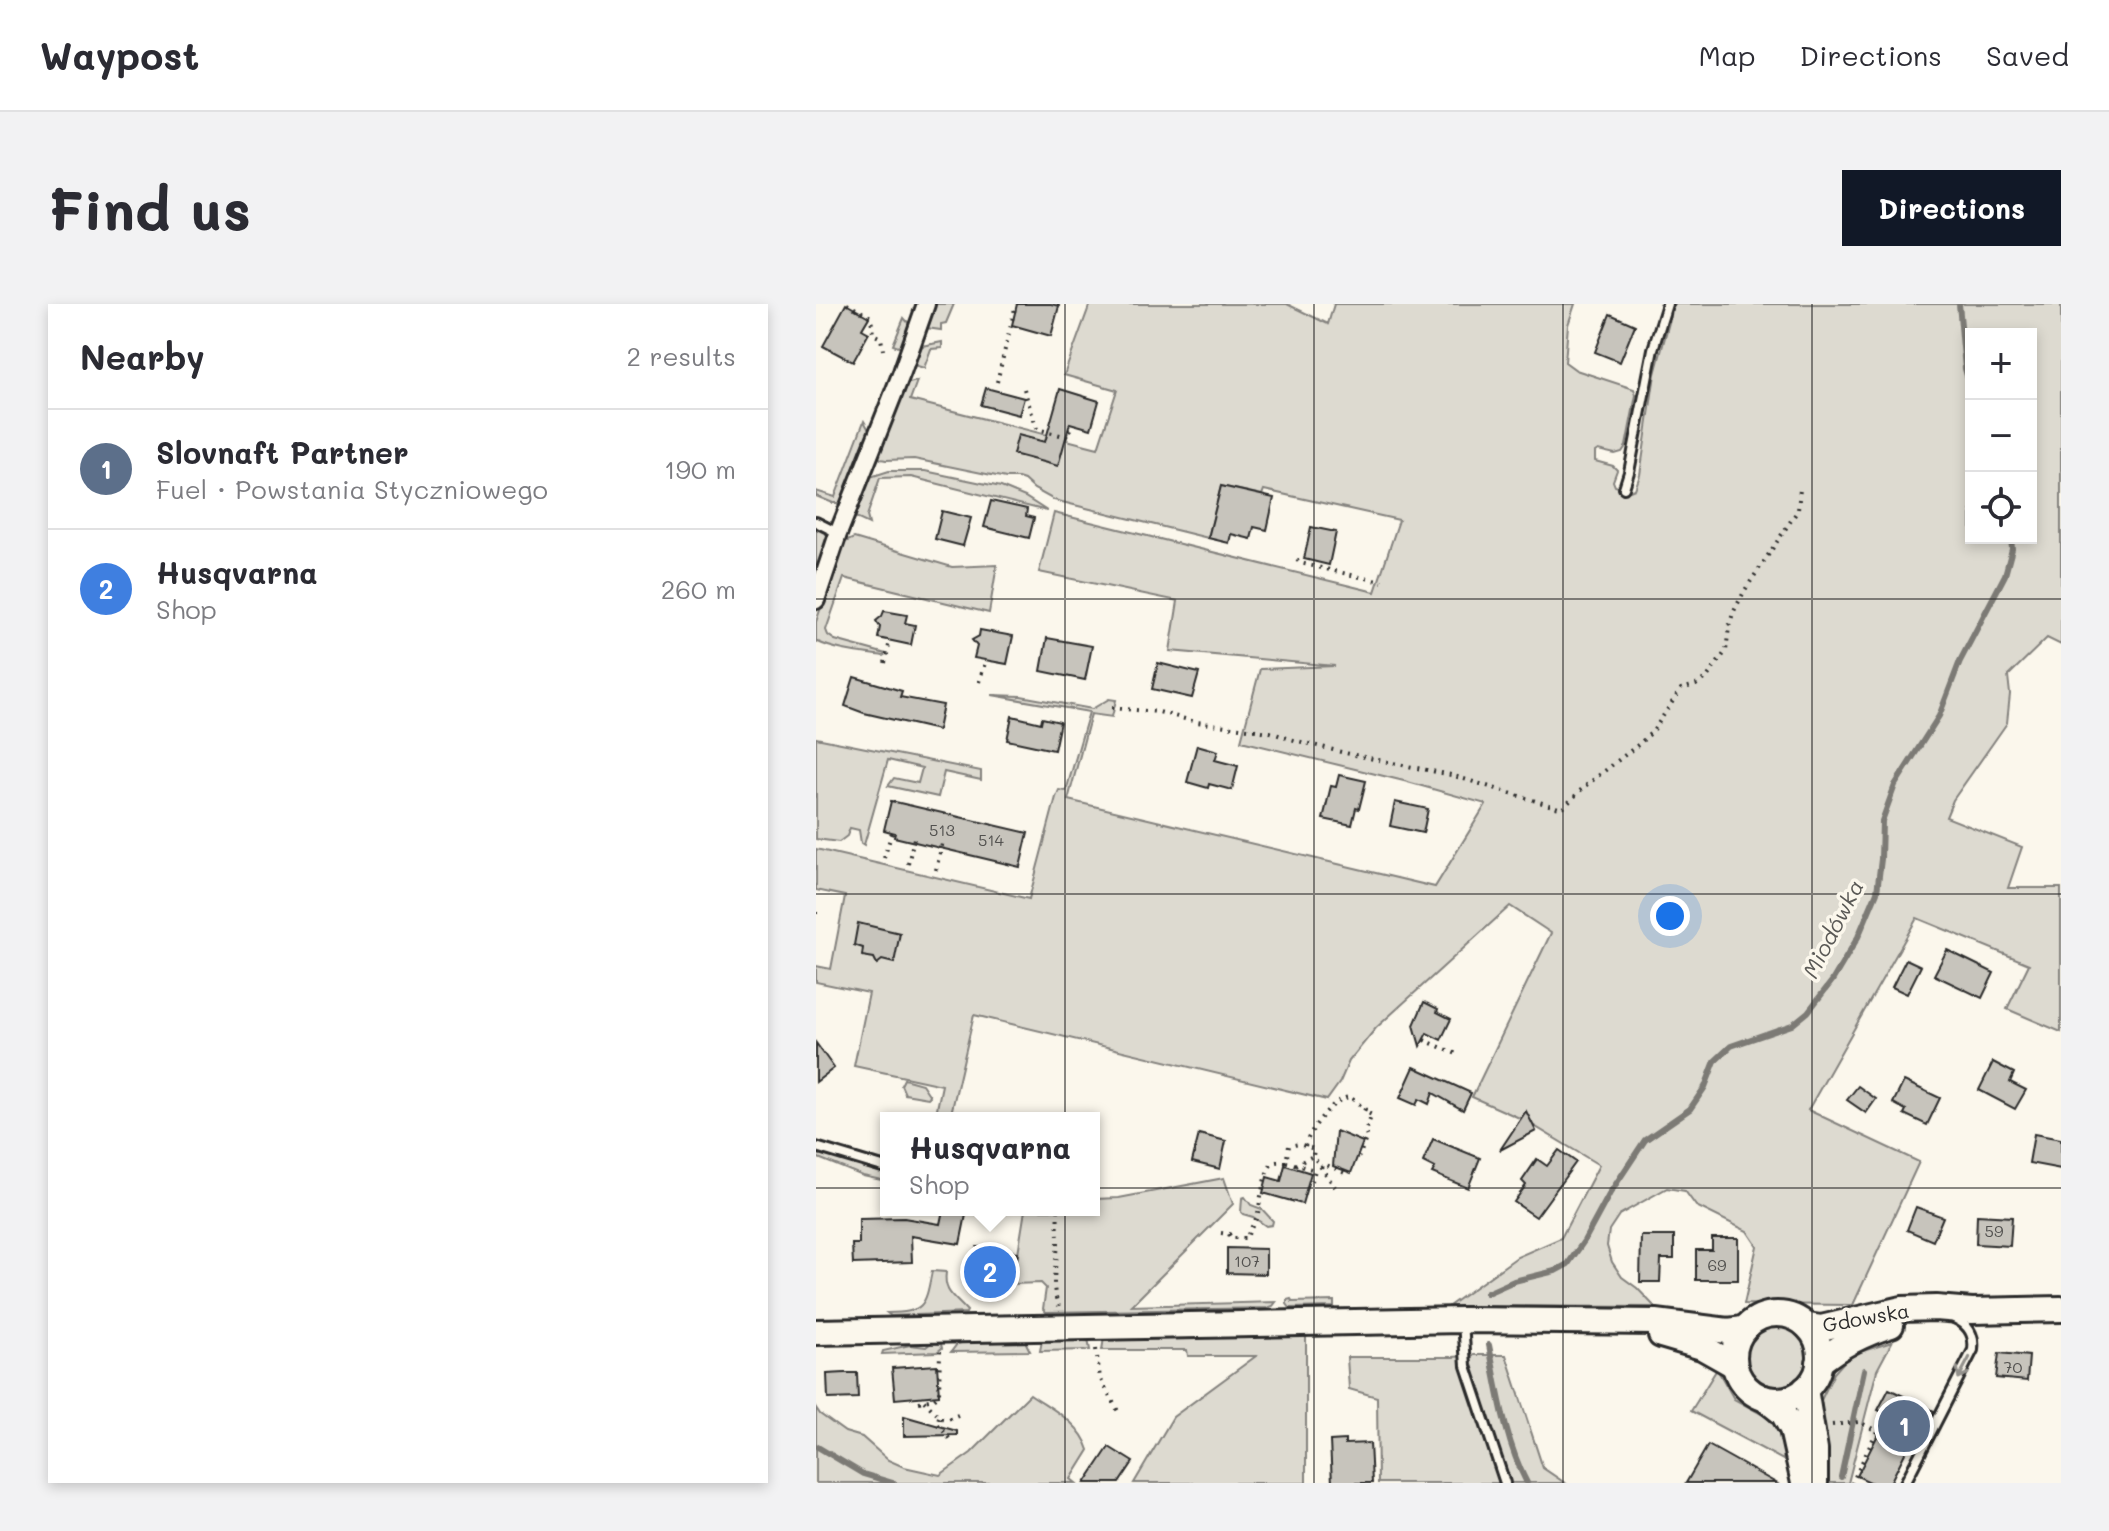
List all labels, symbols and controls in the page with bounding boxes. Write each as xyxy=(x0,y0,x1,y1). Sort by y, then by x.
text: Waypost xyxy=(40,30,199,80)
text: Map xyxy=(1699,37,1756,73)
text: Directions xyxy=(1800,37,1942,73)
text: Saved xyxy=(1986,37,2069,73)
button: Directions xyxy=(1842,170,2061,246)
text: Find us xyxy=(48,172,251,245)
map controls xyxy=(1965,328,2037,544)
button: + xyxy=(1965,328,2037,400)
text: Nearby xyxy=(80,334,205,379)
text: 2 results xyxy=(627,339,736,373)
button: − xyxy=(1965,400,2037,472)
text: Slovnaft Partner xyxy=(156,432,409,472)
text: 1 xyxy=(100,452,112,486)
text: 190 m xyxy=(664,452,736,486)
text: Fuel · Powstania Styczniowego xyxy=(156,472,548,506)
button: locate xyxy=(1965,472,2037,544)
text: Husqvarna xyxy=(156,552,318,592)
text: 2 xyxy=(99,572,113,606)
text: 260 m xyxy=(661,572,736,606)
text: Shop xyxy=(156,592,217,626)
house number: 513 xyxy=(929,819,955,840)
house number: 514 xyxy=(978,829,1005,850)
water label: Miodówka xyxy=(1795,875,1870,983)
your location xyxy=(1650,896,1690,936)
popup xyxy=(880,1112,1100,1216)
text: Husqvarna xyxy=(909,1127,1071,1167)
text: Shop xyxy=(909,1167,970,1201)
house number: 59 xyxy=(1985,1220,2003,1241)
pin: 2 xyxy=(964,1242,1016,1302)
house number: 107 xyxy=(1234,1250,1260,1271)
house number: 69 xyxy=(1707,1254,1727,1275)
street label: Gdowska xyxy=(1820,1297,1911,1337)
one-way arrow xyxy=(1955,1355,1971,1379)
house number: 70 xyxy=(2004,1356,2023,1377)
pin: 1 xyxy=(1878,1396,1930,1456)

